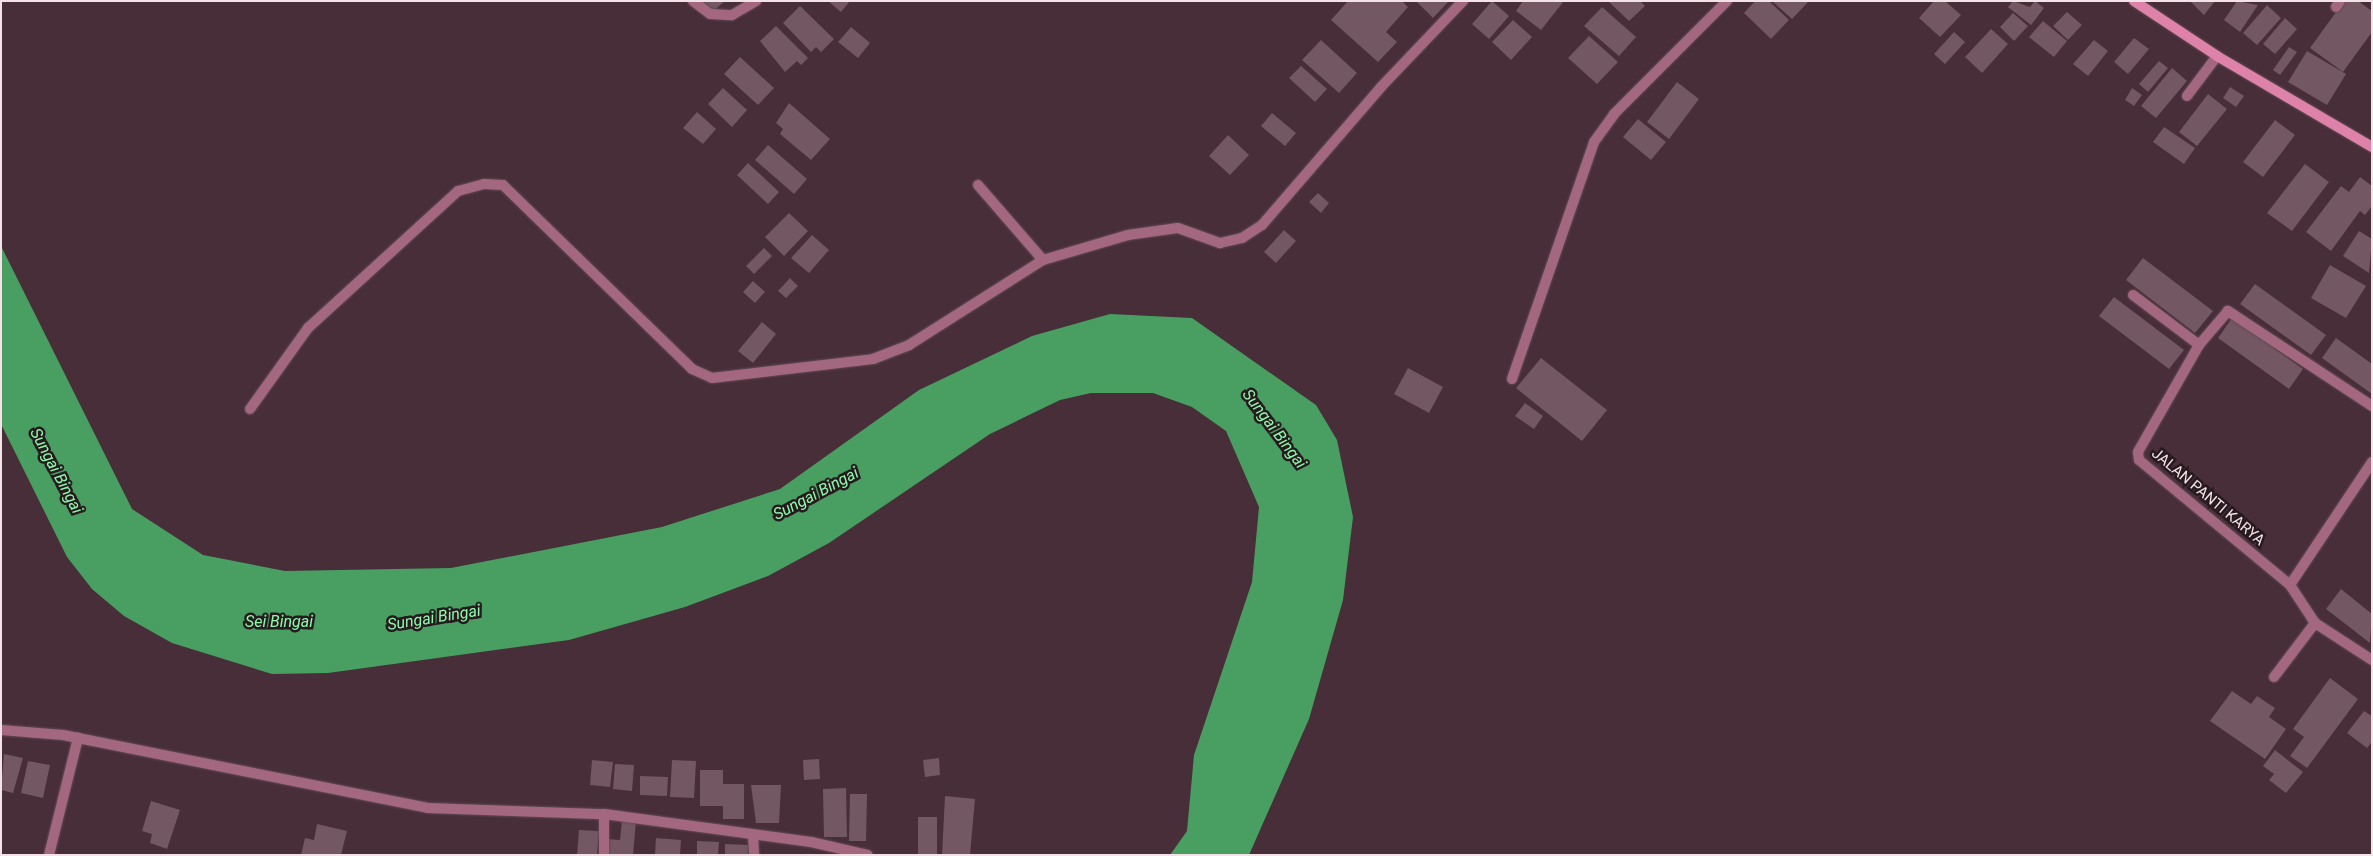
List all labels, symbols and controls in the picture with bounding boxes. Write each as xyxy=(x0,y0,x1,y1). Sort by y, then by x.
water label: Sungai Bingai xyxy=(1238,386,1310,472)
water label: Sungai Bingai xyxy=(25,425,87,517)
street label: JALAN PANTI KARYA xyxy=(2148,444,2268,550)
water label: Sungai Bingai xyxy=(770,463,862,525)
water label: Sungai Bingai xyxy=(386,601,482,635)
water label: Sei Bingai xyxy=(245,612,313,632)

